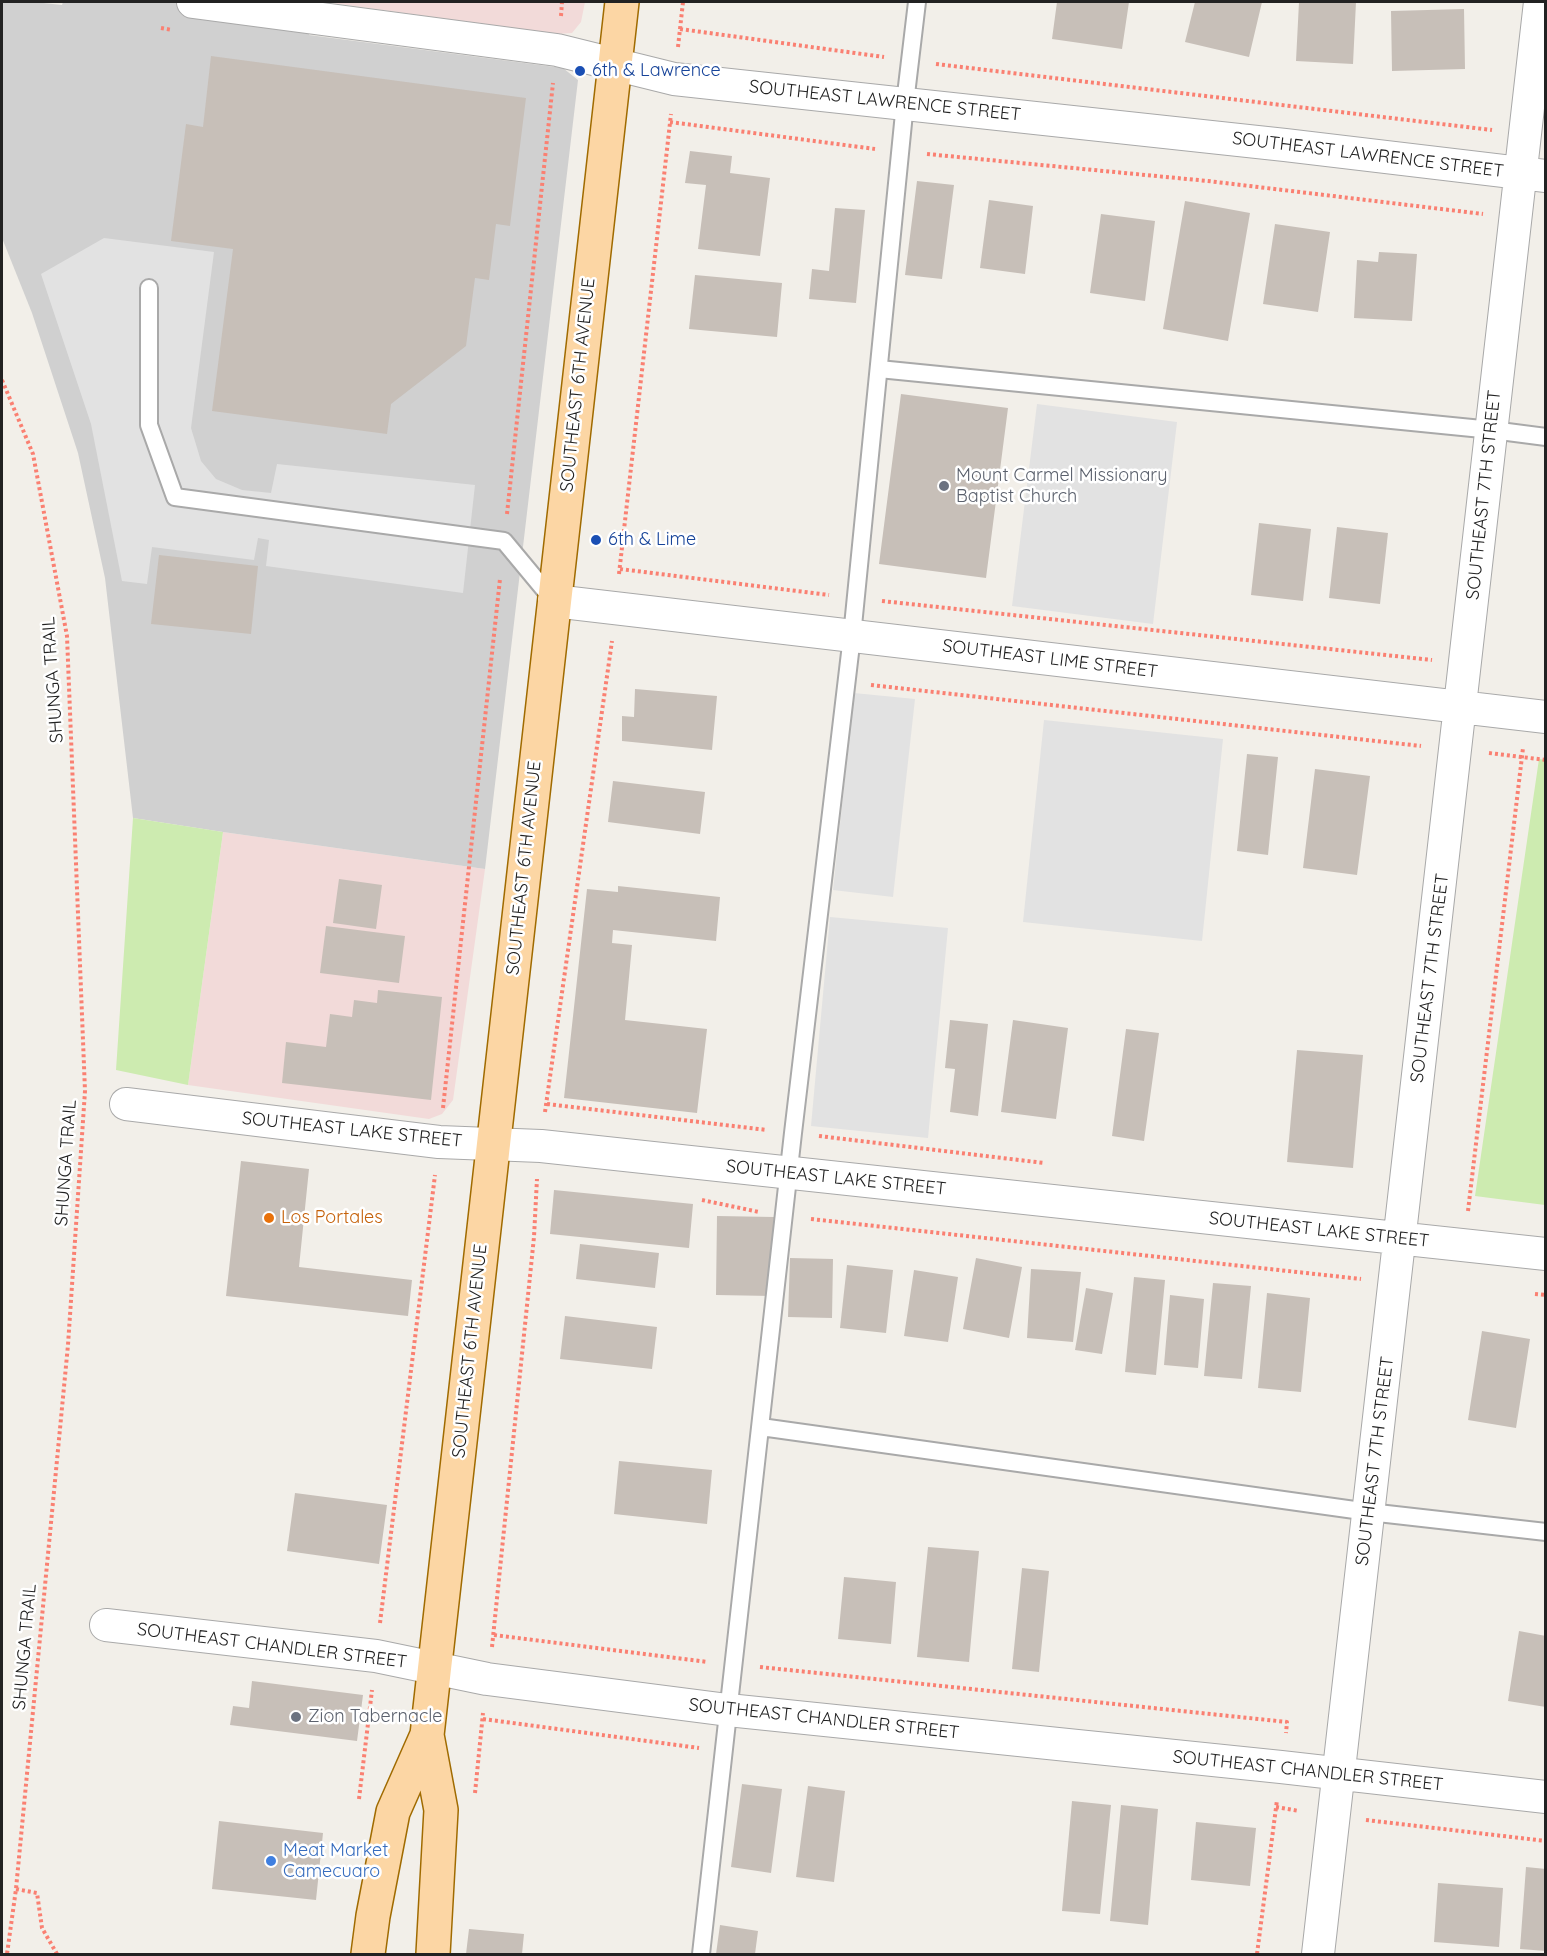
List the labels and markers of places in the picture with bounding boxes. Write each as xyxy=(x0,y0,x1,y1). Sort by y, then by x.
place label: 6th & Lawrence xyxy=(592,60,721,82)
marker: 6th & Lawrence xyxy=(573,64,587,78)
place label: Mount Carmel Missionary Baptist Church xyxy=(956,465,1167,508)
marker: Mount Carmel Missionary Baptist Church xyxy=(937,479,951,493)
place label: 6th & Lime xyxy=(608,529,696,551)
marker: 6th & Lime xyxy=(589,533,603,547)
place label: Los Portales xyxy=(281,1207,383,1229)
marker: Los Portales xyxy=(262,1211,276,1225)
place label: Zion Tabernacle xyxy=(308,1706,442,1728)
marker: Zion Tabernacle xyxy=(289,1710,303,1724)
place label: Meat Market Camecuaro xyxy=(283,1840,388,1882)
marker: Meat Market Camecuaro xyxy=(264,1854,278,1868)

